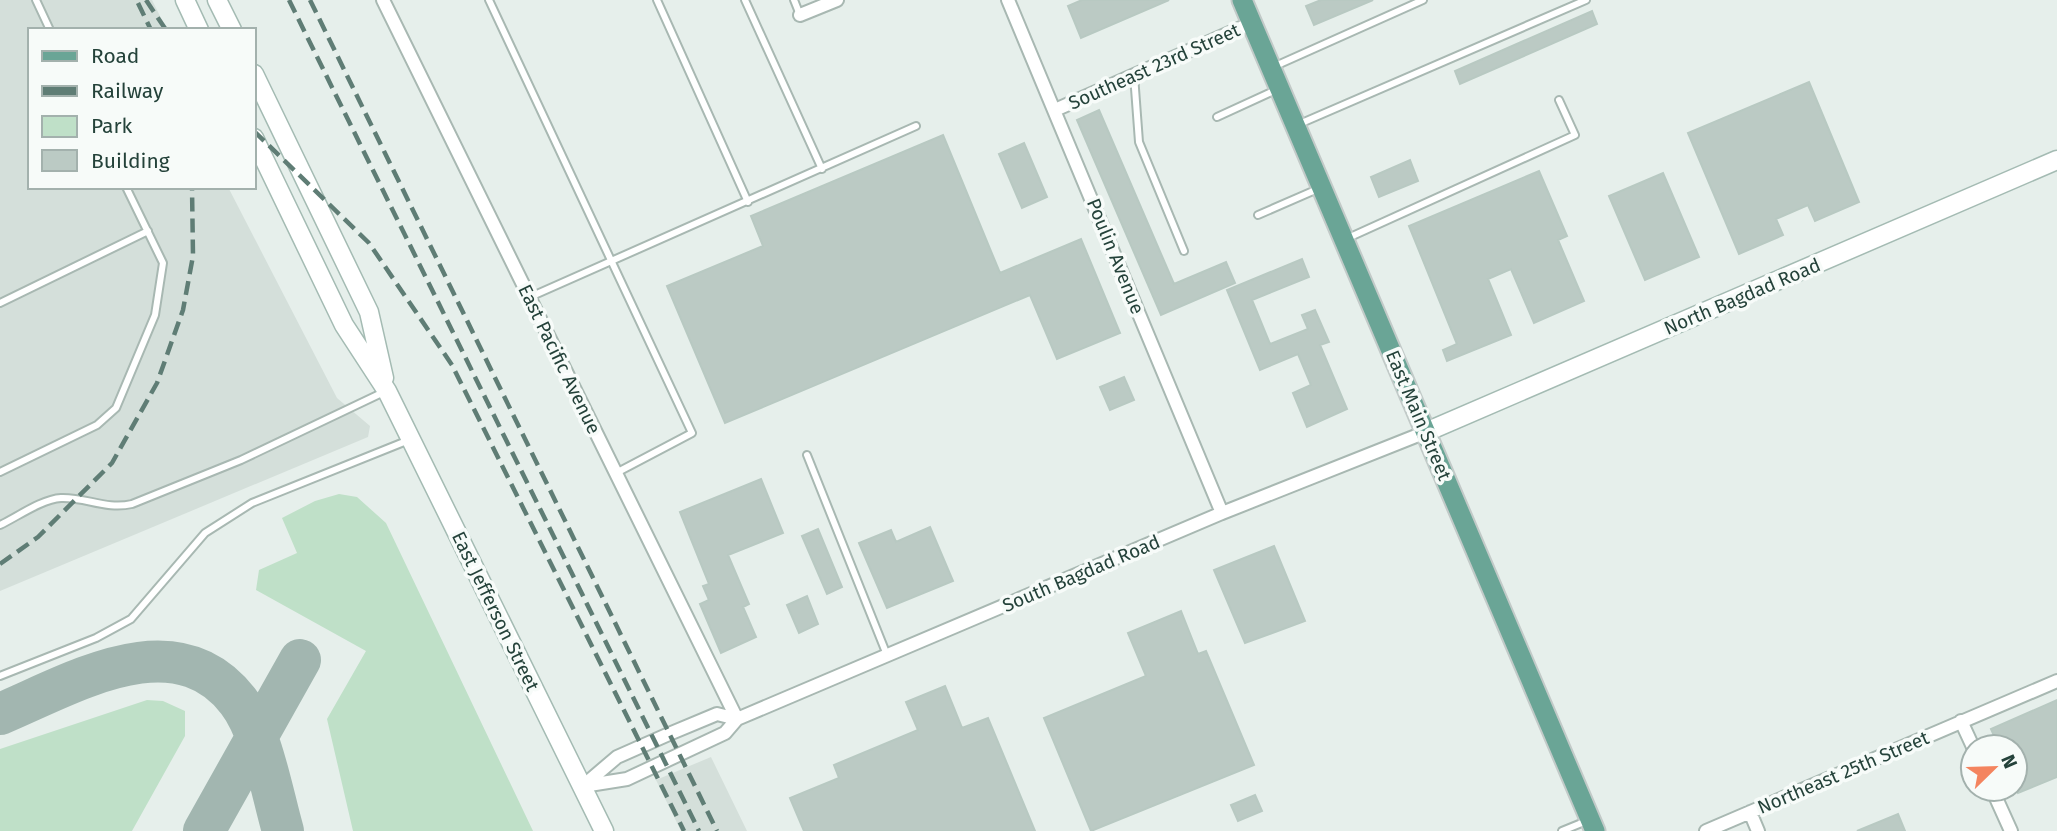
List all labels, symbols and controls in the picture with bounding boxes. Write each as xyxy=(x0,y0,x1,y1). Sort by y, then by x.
street label: Southeast 23rd Street xyxy=(1065,18,1244,115)
legend xyxy=(28,28,256,189)
text: Road xyxy=(91,43,139,69)
text: Railway xyxy=(91,78,164,104)
text: Park xyxy=(91,113,133,139)
text: Building xyxy=(91,148,170,174)
street label: Poulin Avenue xyxy=(1082,195,1149,317)
street label: North Bagdad Road xyxy=(1661,253,1824,340)
street label: East Pacific Avenue xyxy=(513,281,606,438)
street label: East Main Street xyxy=(1381,347,1456,484)
street label: East Jefferson Street xyxy=(447,528,544,695)
street label: South Bagdad Road xyxy=(999,530,1163,617)
street label: Northeast 25th Street xyxy=(1754,726,1932,819)
north arrow xyxy=(1959,733,2029,803)
text: N xyxy=(1996,751,2022,772)

